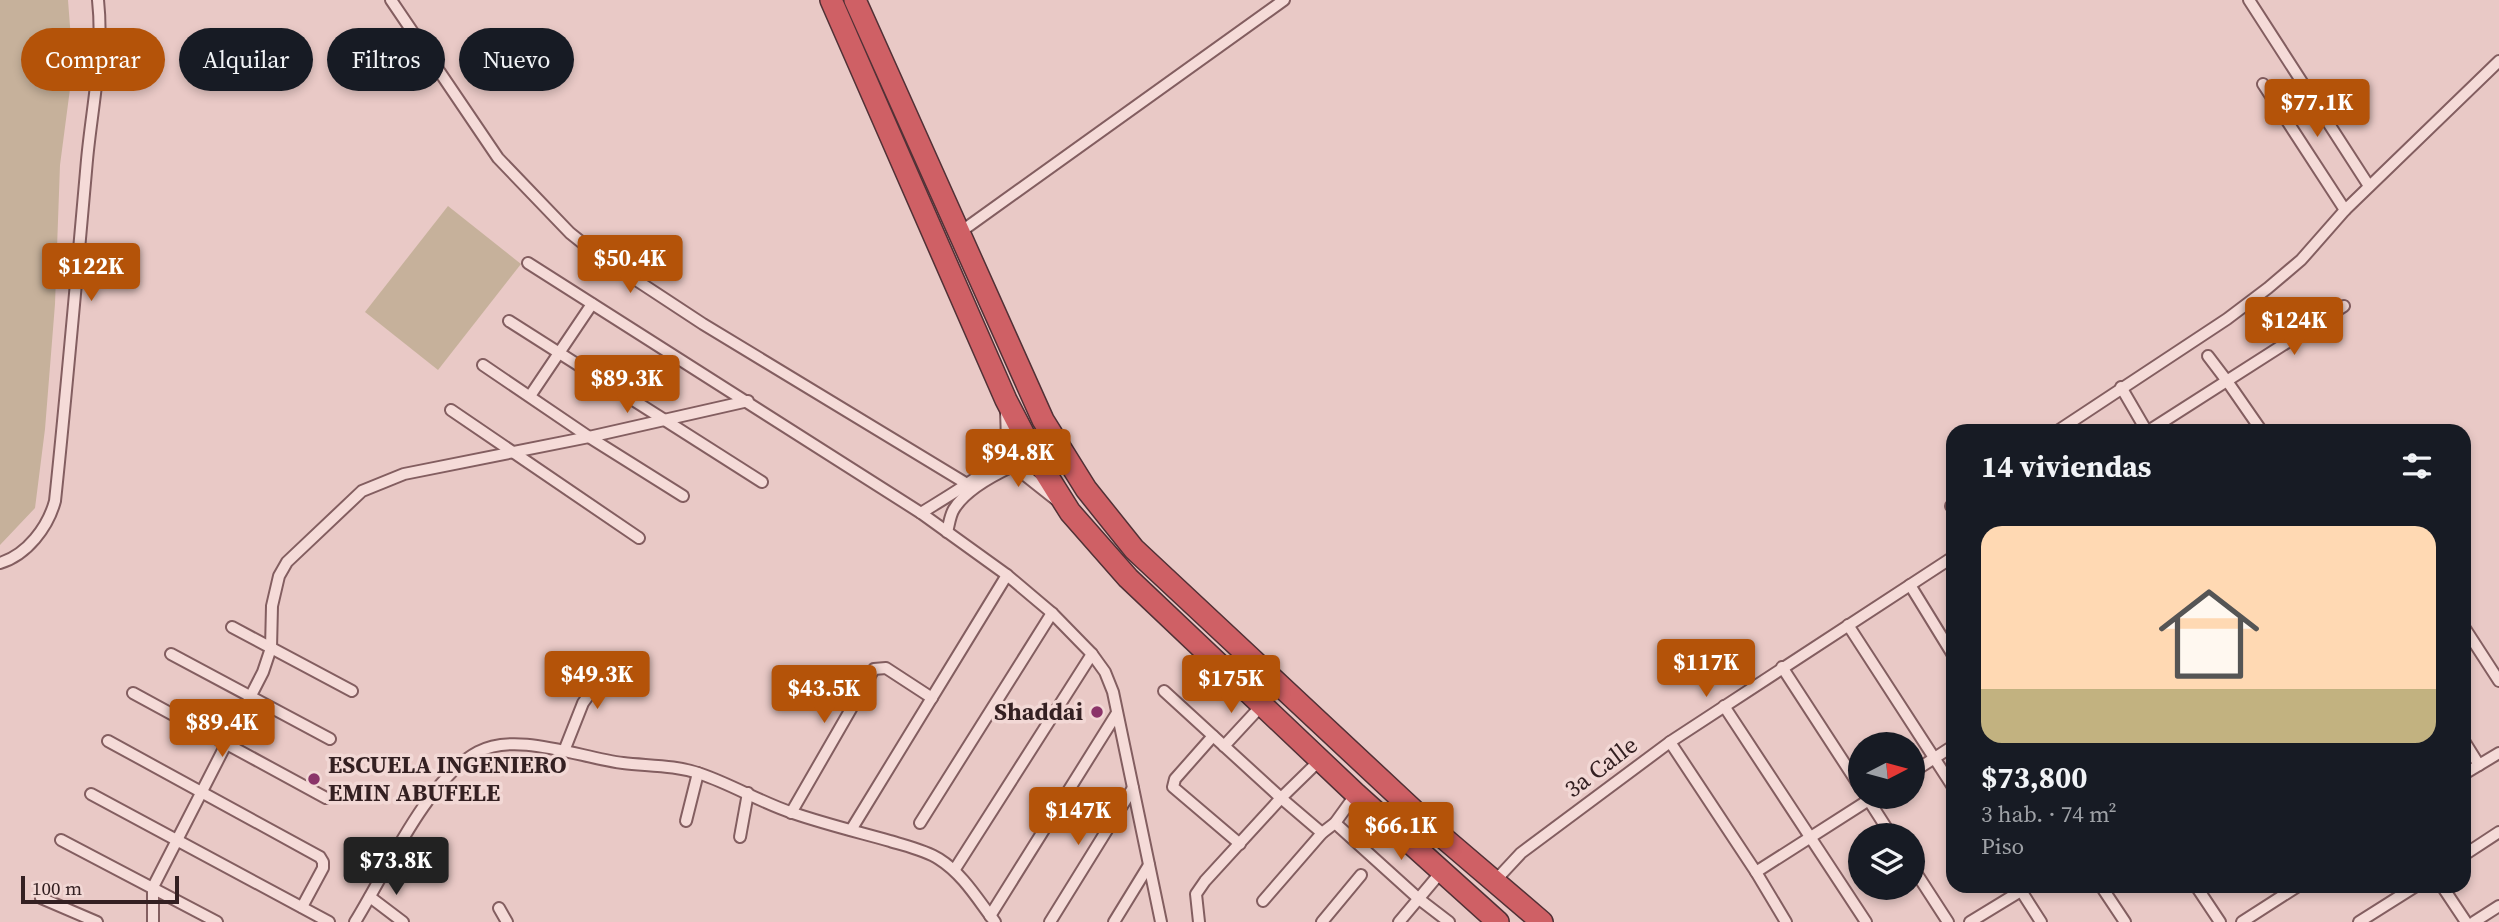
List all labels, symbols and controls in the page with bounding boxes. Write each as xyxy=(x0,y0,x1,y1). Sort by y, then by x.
chip: Comprar xyxy=(21,28,165,91)
chip: Alquilar xyxy=(179,28,313,91)
chip: Filtros xyxy=(327,28,445,91)
chip: Nuevo xyxy=(459,28,574,91)
pin: $77.1K xyxy=(2260,80,2374,139)
text: $77.1K xyxy=(2281,86,2353,118)
pin: $50.4K xyxy=(573,236,687,295)
text: $50.4K xyxy=(594,242,666,274)
pin: $122K xyxy=(42,244,140,303)
text: $122K xyxy=(58,250,124,282)
pin: $124K xyxy=(2245,298,2343,357)
text: $124K xyxy=(2261,304,2327,336)
pin: $89.3K xyxy=(570,356,684,415)
text: $89.3K xyxy=(591,362,663,394)
pin: $94.8K xyxy=(961,430,1075,489)
text: $94.8K xyxy=(982,436,1054,468)
text: 14 viviendas xyxy=(1981,446,2152,487)
icon: filters xyxy=(2398,447,2436,485)
icon: home xyxy=(2146,571,2272,697)
pin: $117K xyxy=(1657,640,1755,699)
text: $117K xyxy=(1673,646,1739,678)
pin: $49.3K xyxy=(540,652,654,711)
pin: $175K xyxy=(1182,656,1280,715)
text: $49.3K xyxy=(561,658,633,690)
text: $175K xyxy=(1198,662,1264,694)
pin: $43.5K xyxy=(767,666,881,725)
text: $43.5K xyxy=(788,672,860,704)
place label: Shaddai xyxy=(994,695,1083,728)
pin: $89.4K xyxy=(165,700,279,759)
marker: Shaddai xyxy=(1089,704,1105,720)
text: $89.4K xyxy=(186,706,258,738)
street label: 3a Calle xyxy=(1557,728,1644,805)
north arrow xyxy=(1848,732,1925,808)
map controls xyxy=(1848,732,1925,900)
place label: ESCUELA INGENIERO EMIN ABUFELE xyxy=(328,748,567,809)
text: $73,800 xyxy=(1981,757,2088,798)
marker: ESCUELA INGENIERO EMIN ABUFELE xyxy=(306,771,322,787)
pin: $147K xyxy=(1029,788,1127,847)
text: $147K xyxy=(1045,794,1111,826)
text: 3 hab. · 74 m² xyxy=(1981,798,2117,830)
pin: $66.1K xyxy=(1344,802,1458,862)
text: $66.1K xyxy=(1365,809,1437,841)
button: layers xyxy=(1848,823,1925,900)
text: Piso xyxy=(1981,830,2024,862)
pin: $73.8K xyxy=(339,838,453,897)
text: $73.8K xyxy=(360,844,432,876)
scale bar xyxy=(21,873,178,905)
text: 100 m xyxy=(32,875,82,901)

